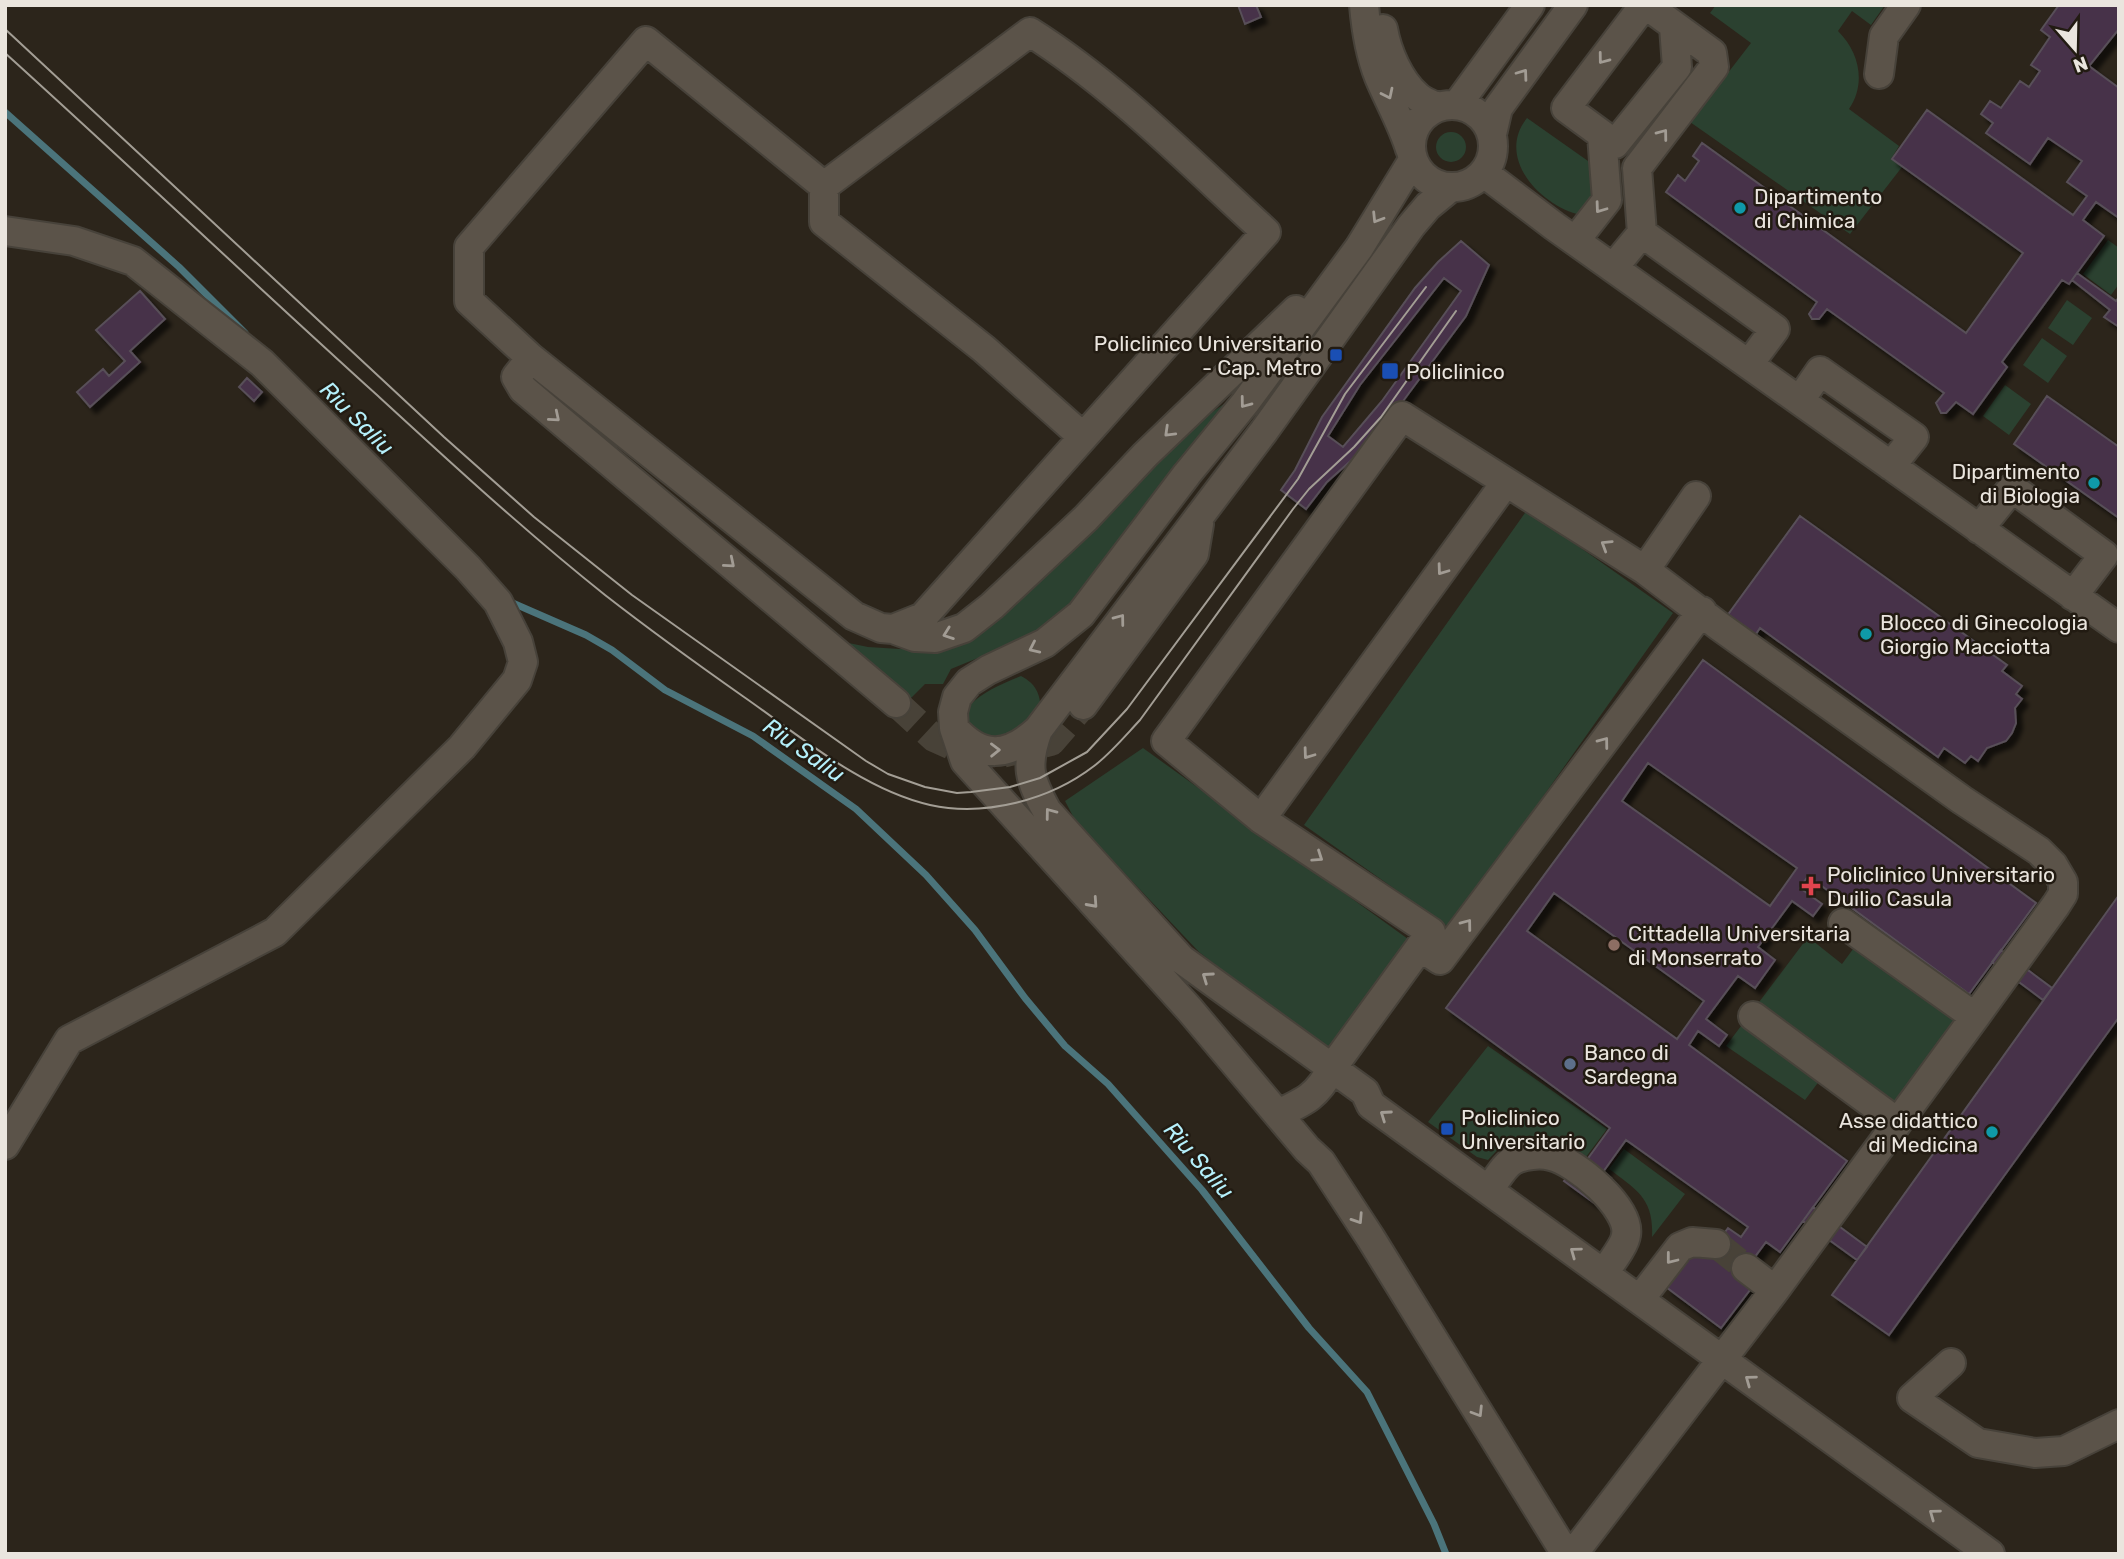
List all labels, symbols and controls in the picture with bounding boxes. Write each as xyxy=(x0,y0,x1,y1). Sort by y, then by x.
north arrow xyxy=(2040,14,2110,84)
text: N xyxy=(2070,51,2091,78)
one-way arrow xyxy=(1598,52,1611,64)
one-way arrow xyxy=(1514,70,1527,82)
one-way arrow xyxy=(1379,87,1393,99)
one-way arrow xyxy=(1655,129,1667,141)
place label: Dipartimento di Chimica xyxy=(1754,184,1882,233)
one-way arrow xyxy=(1596,200,1608,213)
marker: Dipartimento di Chimica xyxy=(1732,200,1748,216)
one-way arrow xyxy=(1373,211,1386,224)
place label: Policlinico Universitario - Cap. Metro xyxy=(1094,331,1322,380)
marker: Policlinico Universitario - Cap. Metro xyxy=(1328,347,1344,363)
place label: Policlinico xyxy=(1406,359,1505,384)
marker: Policlinico xyxy=(1380,361,1400,381)
water label: Riu Saliu xyxy=(314,375,400,461)
one-way arrow xyxy=(1240,395,1253,408)
one-way arrow xyxy=(548,408,560,421)
one-way arrow xyxy=(1164,423,1177,436)
place label: Dipartimento di Biologia xyxy=(1952,459,2080,508)
marker: Dipartimento di Biologia xyxy=(2086,475,2102,491)
one-way arrow xyxy=(1600,540,1613,553)
one-way arrow xyxy=(721,555,734,567)
one-way arrow xyxy=(1437,562,1450,575)
place label: Blocco di Ginecologia Giorgio Macciotta xyxy=(1880,610,2088,659)
one-way arrow xyxy=(1112,614,1124,627)
one-way arrow xyxy=(943,626,955,640)
marker: Blocco di Ginecologia Giorgio Macciotta xyxy=(1858,626,1874,642)
one-way arrow xyxy=(1029,640,1041,654)
water label: Riu Saliu xyxy=(758,712,850,788)
one-way arrow xyxy=(1595,737,1608,750)
one-way arrow xyxy=(990,742,1001,757)
one-way arrow xyxy=(1304,747,1316,759)
one-way arrow xyxy=(1046,808,1059,821)
one-way arrow xyxy=(1310,849,1323,861)
place label: Policlinico Universitario Duilio Casula xyxy=(1827,862,2055,911)
marker: Policlinico Universitario Duilio Casula xyxy=(1801,876,1821,896)
one-way arrow xyxy=(1085,895,1098,908)
one-way arrow xyxy=(1459,919,1471,932)
place label: Cittadella Universitaria di Monserrato xyxy=(1628,921,1850,970)
marker: Cittadella Universitaria di Monserrato xyxy=(1606,937,1622,953)
one-way arrow xyxy=(1202,973,1215,985)
place label: Banco di Sardegna xyxy=(1584,1040,1678,1089)
marker: Banco di Sardegna xyxy=(1562,1056,1578,1072)
place label: Policlinico Universitario xyxy=(1461,1105,1585,1154)
place label: Asse didattico di Medicina xyxy=(1839,1108,1978,1157)
one-way arrow xyxy=(1380,1111,1393,1123)
water label: Riu Saliu xyxy=(1158,1116,1240,1204)
marker: Policlinico Universitario xyxy=(1439,1121,1455,1137)
marker: Asse didattico di Medicina xyxy=(1984,1124,2000,1140)
one-way arrow xyxy=(1350,1211,1362,1224)
one-way arrow xyxy=(1570,1247,1583,1260)
one-way arrow xyxy=(1667,1251,1680,1264)
one-way arrow xyxy=(1745,1376,1758,1389)
one-way arrow xyxy=(1470,1404,1483,1417)
one-way arrow xyxy=(1929,1510,1942,1522)

